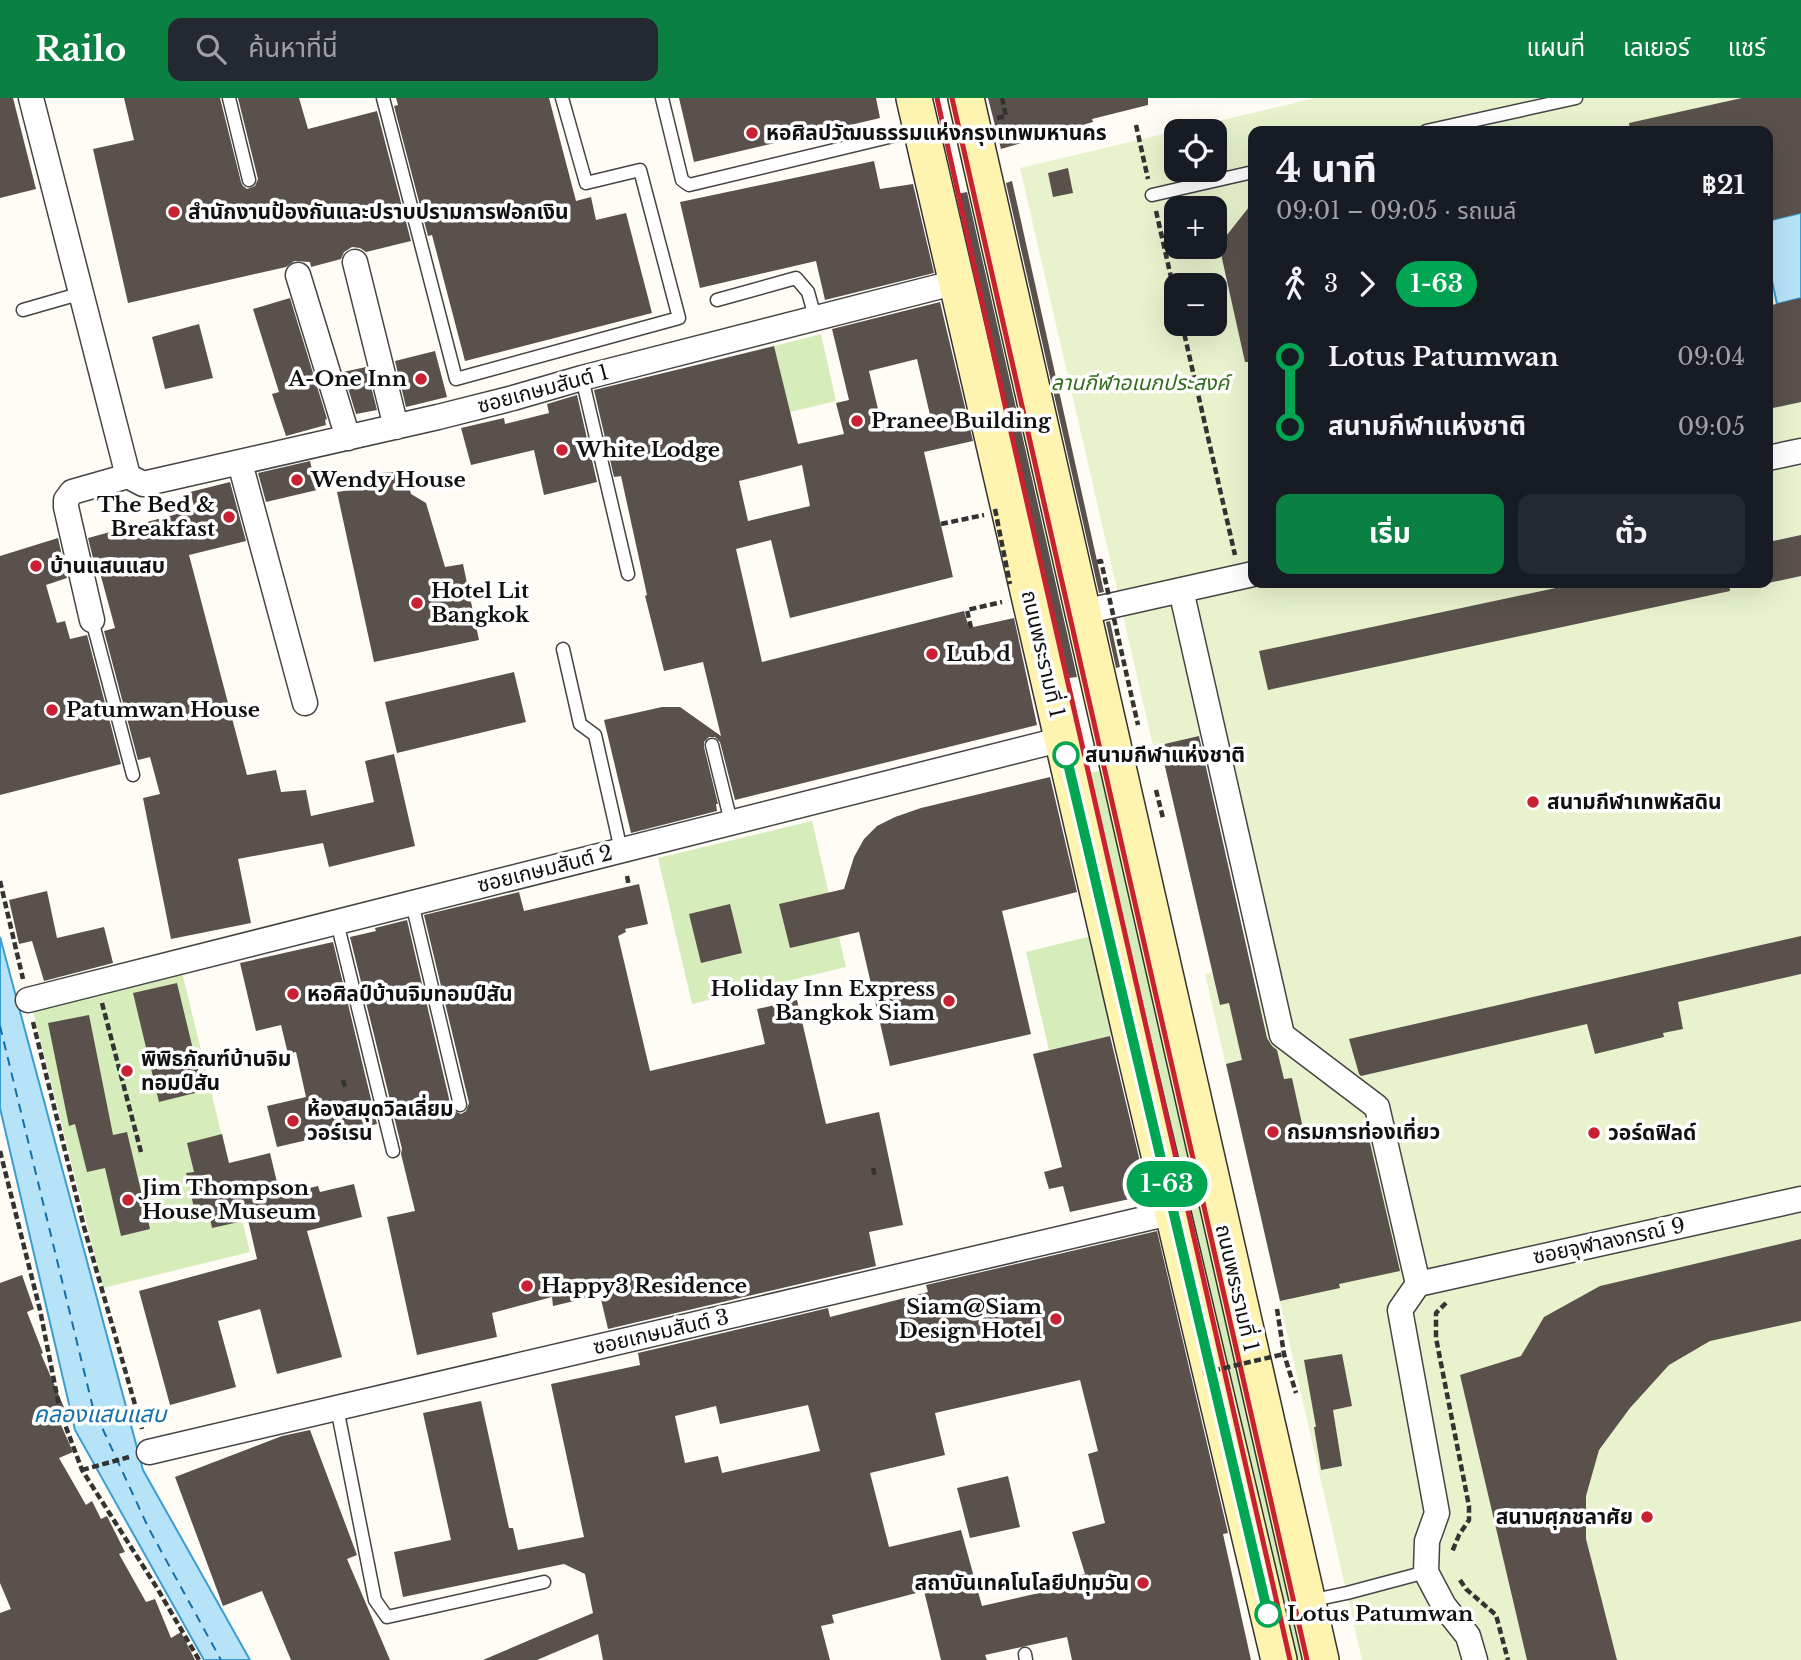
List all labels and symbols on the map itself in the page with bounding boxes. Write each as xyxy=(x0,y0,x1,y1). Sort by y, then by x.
place label: หอศิลปวัฒนธรรมแห่งกรุงเทพมหานคร xyxy=(766,120,1107,146)
marker: หอศิลปวัฒนธรรมแห่งกรุงเทพมหานคร xyxy=(744,125,760,141)
place label: สำนักงานป้องกันและปราบปรามการฟอกเงิน xyxy=(188,199,569,225)
marker: สำนักงานป้องกันและปราบปรามการฟอกเงิน xyxy=(166,204,182,220)
street label: ซอยเกษมสันต์ 1 xyxy=(474,359,612,419)
place label: A-One Inn xyxy=(287,366,407,392)
park label: ลานกีฬาอเนกประสงค์ xyxy=(1051,370,1233,396)
marker: A-One Inn xyxy=(413,371,429,387)
place label: Pranee Building xyxy=(871,408,1052,434)
marker: Pranee Building xyxy=(849,413,865,429)
place label: White Lodge xyxy=(575,437,720,463)
marker: White Lodge xyxy=(554,442,570,458)
place label: Wendy House xyxy=(310,467,466,493)
marker: Wendy House xyxy=(289,472,305,488)
place label: The Bed & Breakfast xyxy=(97,492,215,542)
marker: The Bed & Breakfast xyxy=(221,509,237,525)
place label: บ้านแสนแสบ xyxy=(50,553,165,579)
marker: บ้านแสนแสบ xyxy=(28,558,44,574)
place label: Hotel Lit Bangkok xyxy=(431,578,530,628)
street label: ถนนพระรามที่ 1 xyxy=(1016,587,1072,720)
marker: Hotel Lit Bangkok xyxy=(409,595,425,611)
place label: Lub d xyxy=(946,641,1011,667)
marker: Lub d xyxy=(924,646,940,662)
place label: Patumwan House xyxy=(66,697,260,723)
marker: Patumwan House xyxy=(44,702,60,718)
marker: สนามกีฬาแห่งชาติ xyxy=(1053,742,1079,768)
place label: สนามกีฬาแห่งชาติ xyxy=(1085,742,1245,768)
place label: สนามกีฬาเทพหัสดิน xyxy=(1547,789,1722,815)
marker: สนามกีฬาเทพหัสดิน xyxy=(1525,794,1541,810)
street label: ซอยเกษมสันต์ 2 xyxy=(475,840,615,898)
place label: Holiday Inn Express Bangkok Siam xyxy=(710,976,935,1026)
place label: หอศิลป์บ้านจิมทอมป์สัน xyxy=(307,981,513,1007)
marker: หอศิลป์บ้านจิมทอมป์สัน xyxy=(285,986,301,1002)
marker: Holiday Inn Express Bangkok Siam xyxy=(941,993,957,1009)
place label: พิพิธภัณฑ์บ้านจิม ทอมป์สัน xyxy=(141,1046,291,1096)
marker: พิพิธภัณฑ์บ้านจิม ทอมป์สัน xyxy=(119,1063,135,1079)
place label: ห้องสมุดวิลเลี่ยม วอร์เรน xyxy=(307,1094,454,1146)
marker: ห้องสมุดวิลเลี่ยม วอร์เรน xyxy=(285,1113,301,1129)
place label: กรมการท่องเที่ยว xyxy=(1287,1117,1440,1145)
place label: วอร์ดฟิลด์ xyxy=(1608,1120,1696,1146)
marker: กรมการท่องเที่ยว xyxy=(1265,1124,1281,1140)
marker: วอร์ดฟิลด์ xyxy=(1586,1125,1602,1141)
line badge: 1-63 xyxy=(1118,1161,1216,1207)
place label: Jim Thompson House Museum xyxy=(138,1175,316,1225)
marker: Jim Thompson House Museum xyxy=(120,1192,136,1208)
street label: ซอยจุฬาลงกรณ์ 9 xyxy=(1531,1212,1687,1270)
street label: ถนนพระรามที่ 1 xyxy=(1210,1221,1266,1354)
place label: Happy3 Residence xyxy=(541,1273,747,1299)
marker: Happy3 Residence xyxy=(519,1278,535,1294)
place label: Siam@Siam Design Hotel xyxy=(898,1294,1043,1344)
street label: ซอยเกษมสันต์ 3 xyxy=(591,1304,731,1360)
marker: Siam@Siam Design Hotel xyxy=(1048,1311,1064,1327)
water label: คลองแสนแสบ xyxy=(34,1400,168,1428)
place label: สนามศุภชลาศัย xyxy=(1496,1504,1633,1530)
marker: สนามศุภชลาศัย xyxy=(1639,1509,1655,1525)
place label: สถาบันเทคโนโลยีปทุมวัน xyxy=(915,1570,1129,1596)
marker: สถาบันเทคโนโลยีปทุมวัน xyxy=(1135,1575,1151,1591)
marker: Lotus Patumwan xyxy=(1255,1601,1281,1627)
place label: Lotus Patumwan xyxy=(1287,1601,1473,1627)

